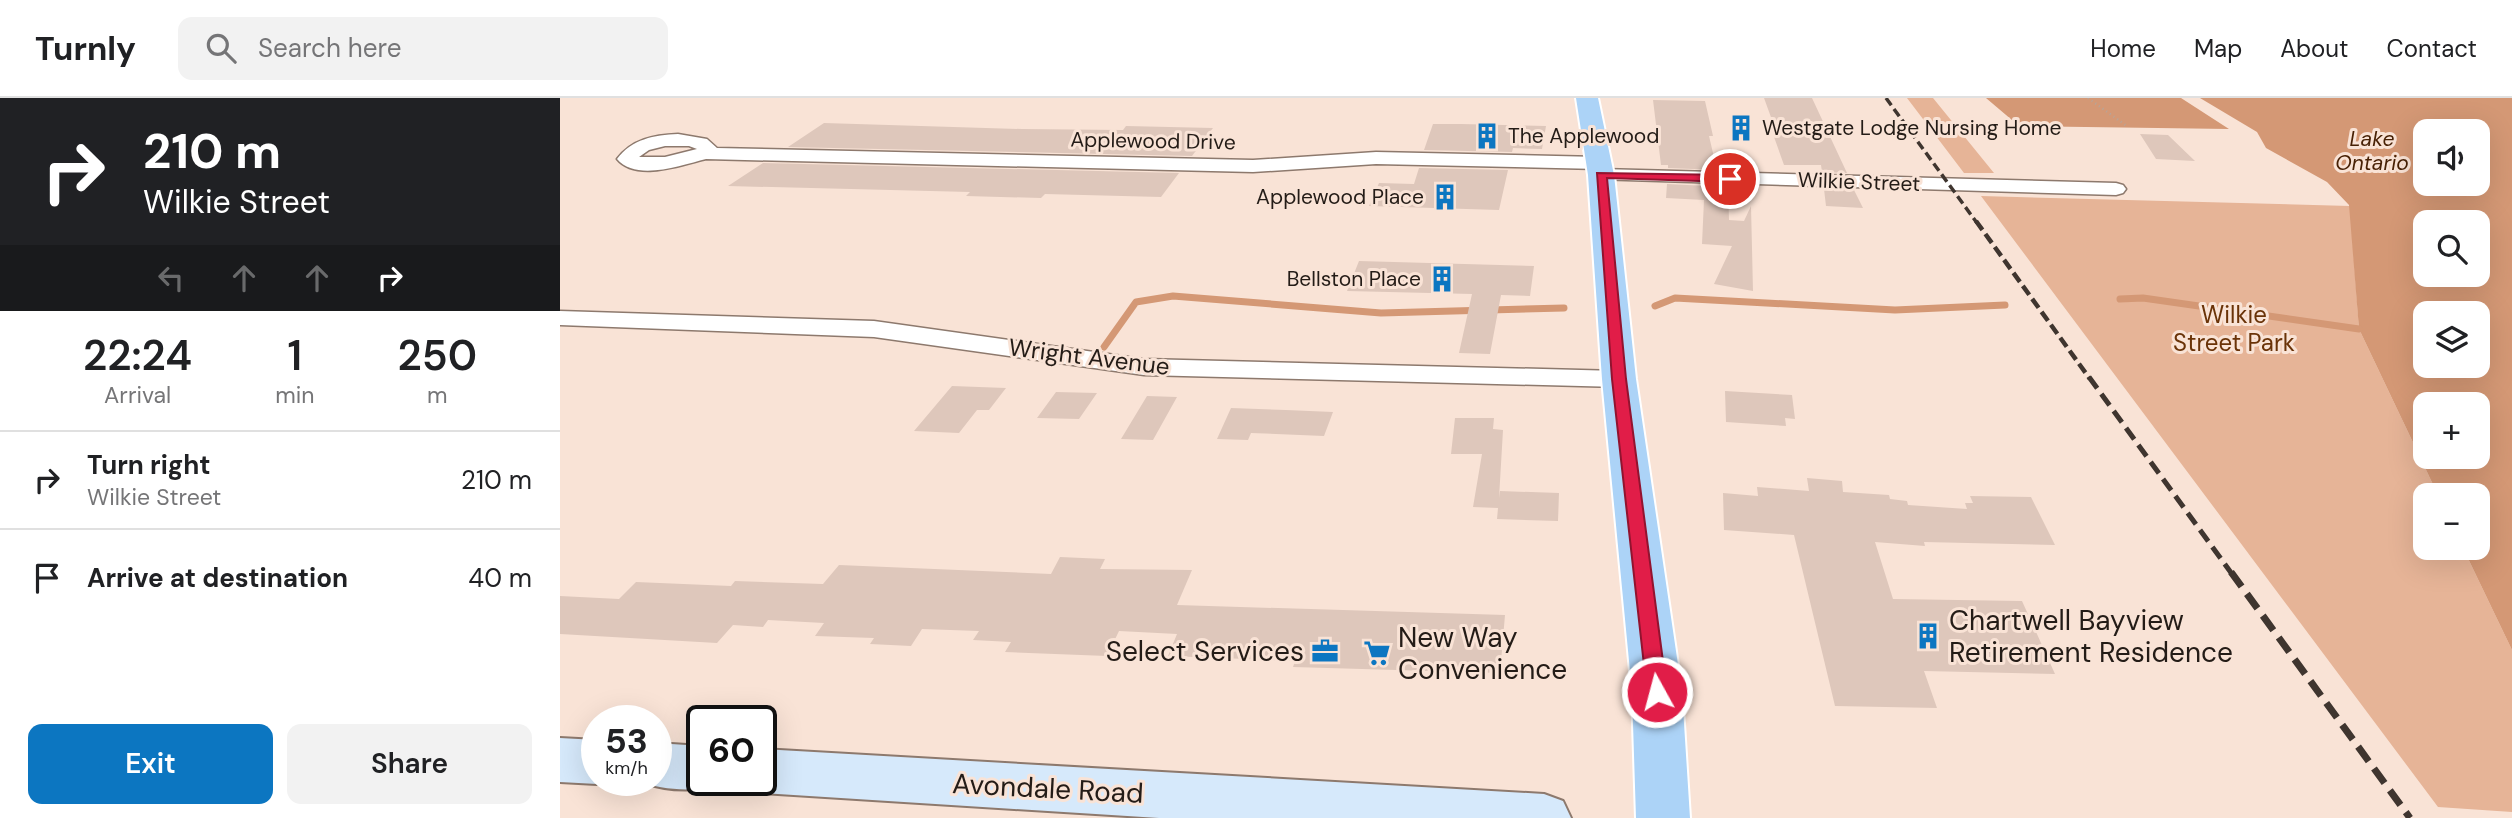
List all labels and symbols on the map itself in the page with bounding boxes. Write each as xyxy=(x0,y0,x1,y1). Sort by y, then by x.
building icon: Westgate Lodge Nursing Home xyxy=(1726,113,1756,143)
place label: Westgate Lodge Nursing Home xyxy=(1762,114,2062,142)
building icon: The Applewood xyxy=(1472,121,1502,151)
place label: The Applewood xyxy=(1508,122,1660,150)
water label: Lake Ontario xyxy=(2335,125,2409,177)
street label: Applewood Drive xyxy=(1070,126,1236,156)
pin xyxy=(1700,149,1760,209)
street label: Wilkie Street xyxy=(1797,166,1921,198)
building icon: Applewood Place xyxy=(1430,182,1460,212)
place label: Applewood Place xyxy=(1256,183,1424,211)
building icon: Bellston Place xyxy=(1427,264,1457,294)
place label: Bellston Place xyxy=(1287,265,1421,293)
park label: Wilkie Street Park xyxy=(2173,299,2295,358)
street label: Wright Avenue xyxy=(1007,331,1171,382)
place label: Chartwell Bayview Retirement Residence xyxy=(1949,602,2233,671)
place label: New Way Convenience xyxy=(1398,619,1567,688)
building icon: Chartwell Bayview Retirement Residence xyxy=(1913,621,1943,651)
place label: Select Services xyxy=(1106,633,1304,670)
office icon: Select Services xyxy=(1310,636,1340,666)
supermarket icon: New Way Convenience xyxy=(1362,638,1392,668)
position arrow xyxy=(1620,655,1694,729)
speed limit sign: 60 xyxy=(686,705,777,796)
street label: Avondale Road xyxy=(951,765,1145,812)

